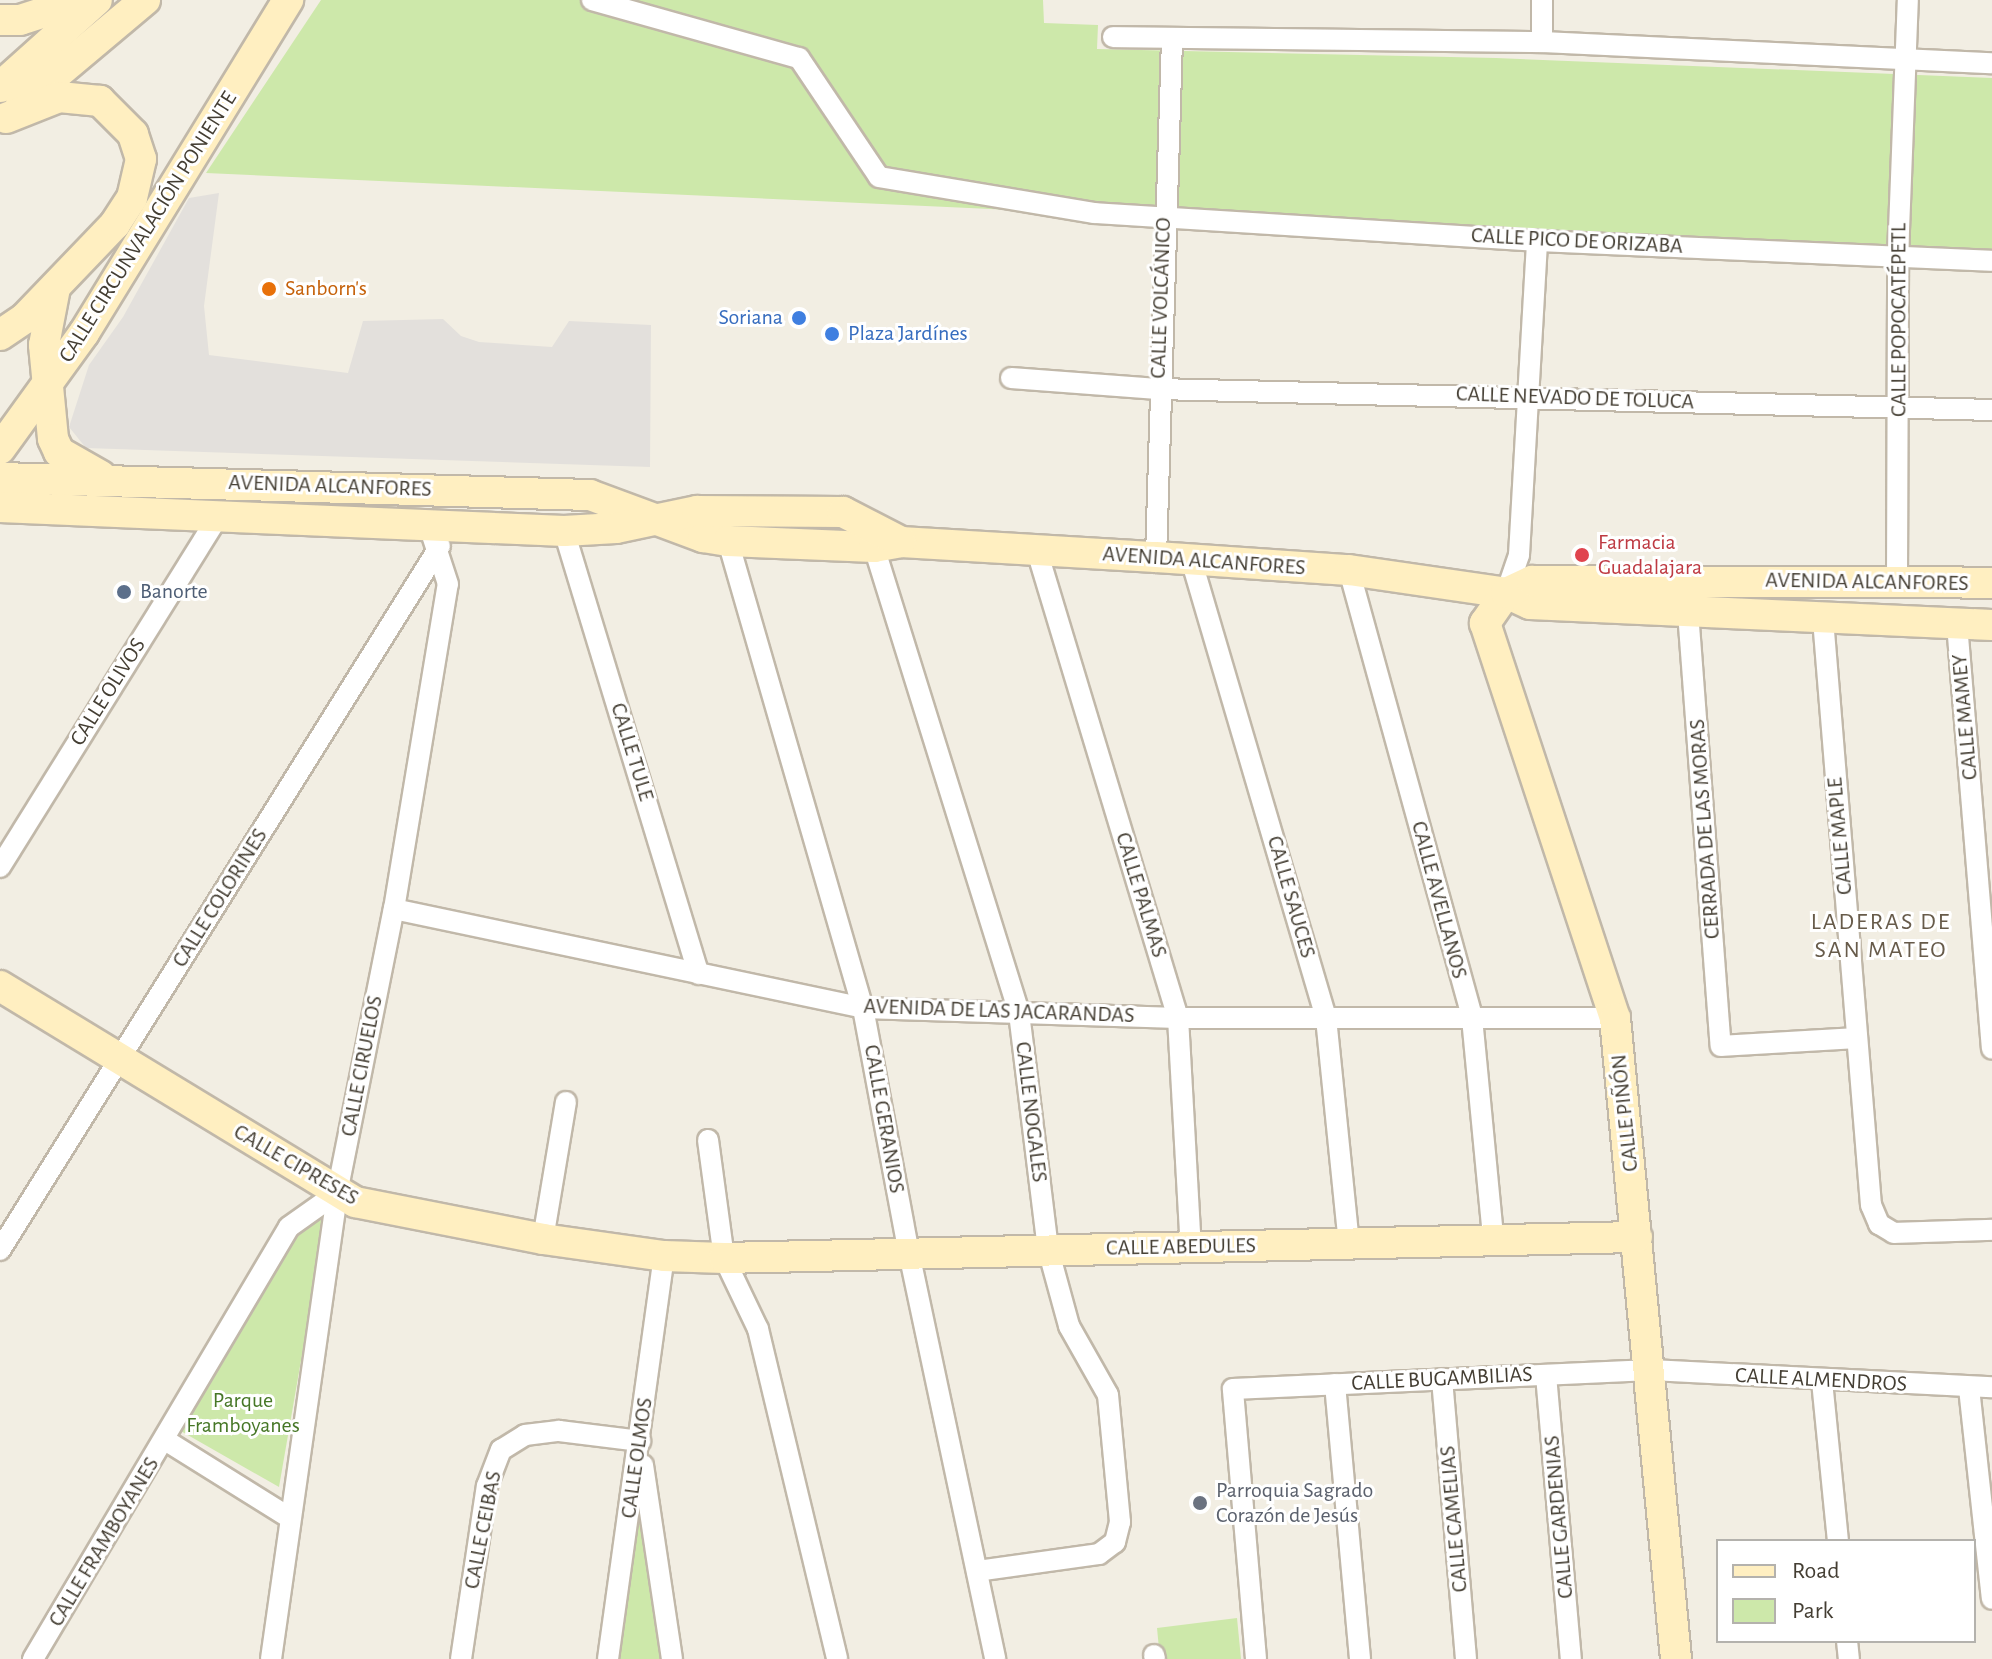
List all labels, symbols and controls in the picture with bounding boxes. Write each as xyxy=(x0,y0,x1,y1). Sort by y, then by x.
street label: CALLE CIRCUNVALACIÓN PONIENTE xyxy=(53,87,243,367)
street label: CALLE VOLCÁNICO xyxy=(1145,217,1177,379)
street label: CALLE PICO DE ORIZABA xyxy=(1470,222,1684,260)
street label: CALLE POPOCATÉPETL xyxy=(1886,223,1912,417)
place label: Sanborn's xyxy=(285,276,367,302)
marker: Sanborn's xyxy=(260,280,278,298)
place label: Soriana xyxy=(719,305,783,331)
marker: Soriana xyxy=(790,309,808,327)
place label: Plaza Jardínes xyxy=(848,321,968,347)
marker: Plaza Jardínes xyxy=(823,325,841,343)
street label: CALLE NEVADO DE TOLUCA xyxy=(1456,381,1694,415)
street label: AVENIDA ALCANFORES xyxy=(228,469,432,503)
place label: Farmacia Guadalajara xyxy=(1598,529,1702,580)
street label: AVENIDA ALCANFORES xyxy=(1102,541,1306,581)
marker: Farmacia Guadalajara xyxy=(1573,546,1591,564)
street label: AVENIDA ALCANFORES xyxy=(1765,567,1969,597)
place label: Banorte xyxy=(140,579,208,605)
marker: Banorte xyxy=(115,583,133,601)
street label: CALLE OLIVOS xyxy=(65,633,151,751)
street label: CALLE MAMEY xyxy=(1946,653,1984,781)
street label: CALLE TULE xyxy=(605,700,659,804)
street label: CERRADA DE LAS MORAS xyxy=(1684,718,1726,940)
street label: CALLE MAPLE xyxy=(1822,776,1858,896)
street label: CALLE AVELLANOS xyxy=(1405,818,1473,982)
street label: CALLE COLORINES xyxy=(167,824,273,972)
street label: CALLE PALMAS xyxy=(1109,829,1173,961)
street label: CALLE SAUCES xyxy=(1261,833,1321,961)
district label: LADERAS DE SAN MATEO xyxy=(1811,909,1951,965)
street label: CALLE CIRUELOS xyxy=(335,993,389,1139)
street label: AVENIDA DE LAS JACARANDAS xyxy=(863,993,1135,1029)
street label: CALLE NOGALES xyxy=(1009,1040,1053,1184)
street label: CALLE GERANIOS xyxy=(858,1043,910,1195)
street label: CALLE PIÑÓN xyxy=(1606,1053,1644,1173)
street label: CALLE CIPRESES xyxy=(229,1119,363,1211)
street label: CALLE ABEDULES xyxy=(1106,1232,1256,1262)
street label: CALLE BUGAMBILIAS xyxy=(1351,1361,1533,1397)
street label: CALLE ALMENDROS xyxy=(1734,1362,1908,1398)
park label: Parque Framboyanes xyxy=(186,1387,300,1438)
street label: CALLE OLMOS xyxy=(615,1396,659,1520)
street label: CALLE GARDENIAS xyxy=(1539,1434,1579,1600)
street label: CALLE CAMELIAS xyxy=(1434,1445,1474,1593)
street label: CALLE FRAMBOYANES xyxy=(43,1453,165,1631)
street label: CALLE CEIBAS xyxy=(459,1469,507,1591)
place label: Parroquia Sagrado Corazón de Jesús xyxy=(1216,1477,1373,1528)
marker: Parroquia Sagrado Corazón de Jesús xyxy=(1191,1494,1209,1512)
legend xyxy=(1716,1539,1976,1643)
text: Road xyxy=(1792,1559,1840,1583)
text: Park xyxy=(1792,1599,1833,1623)

